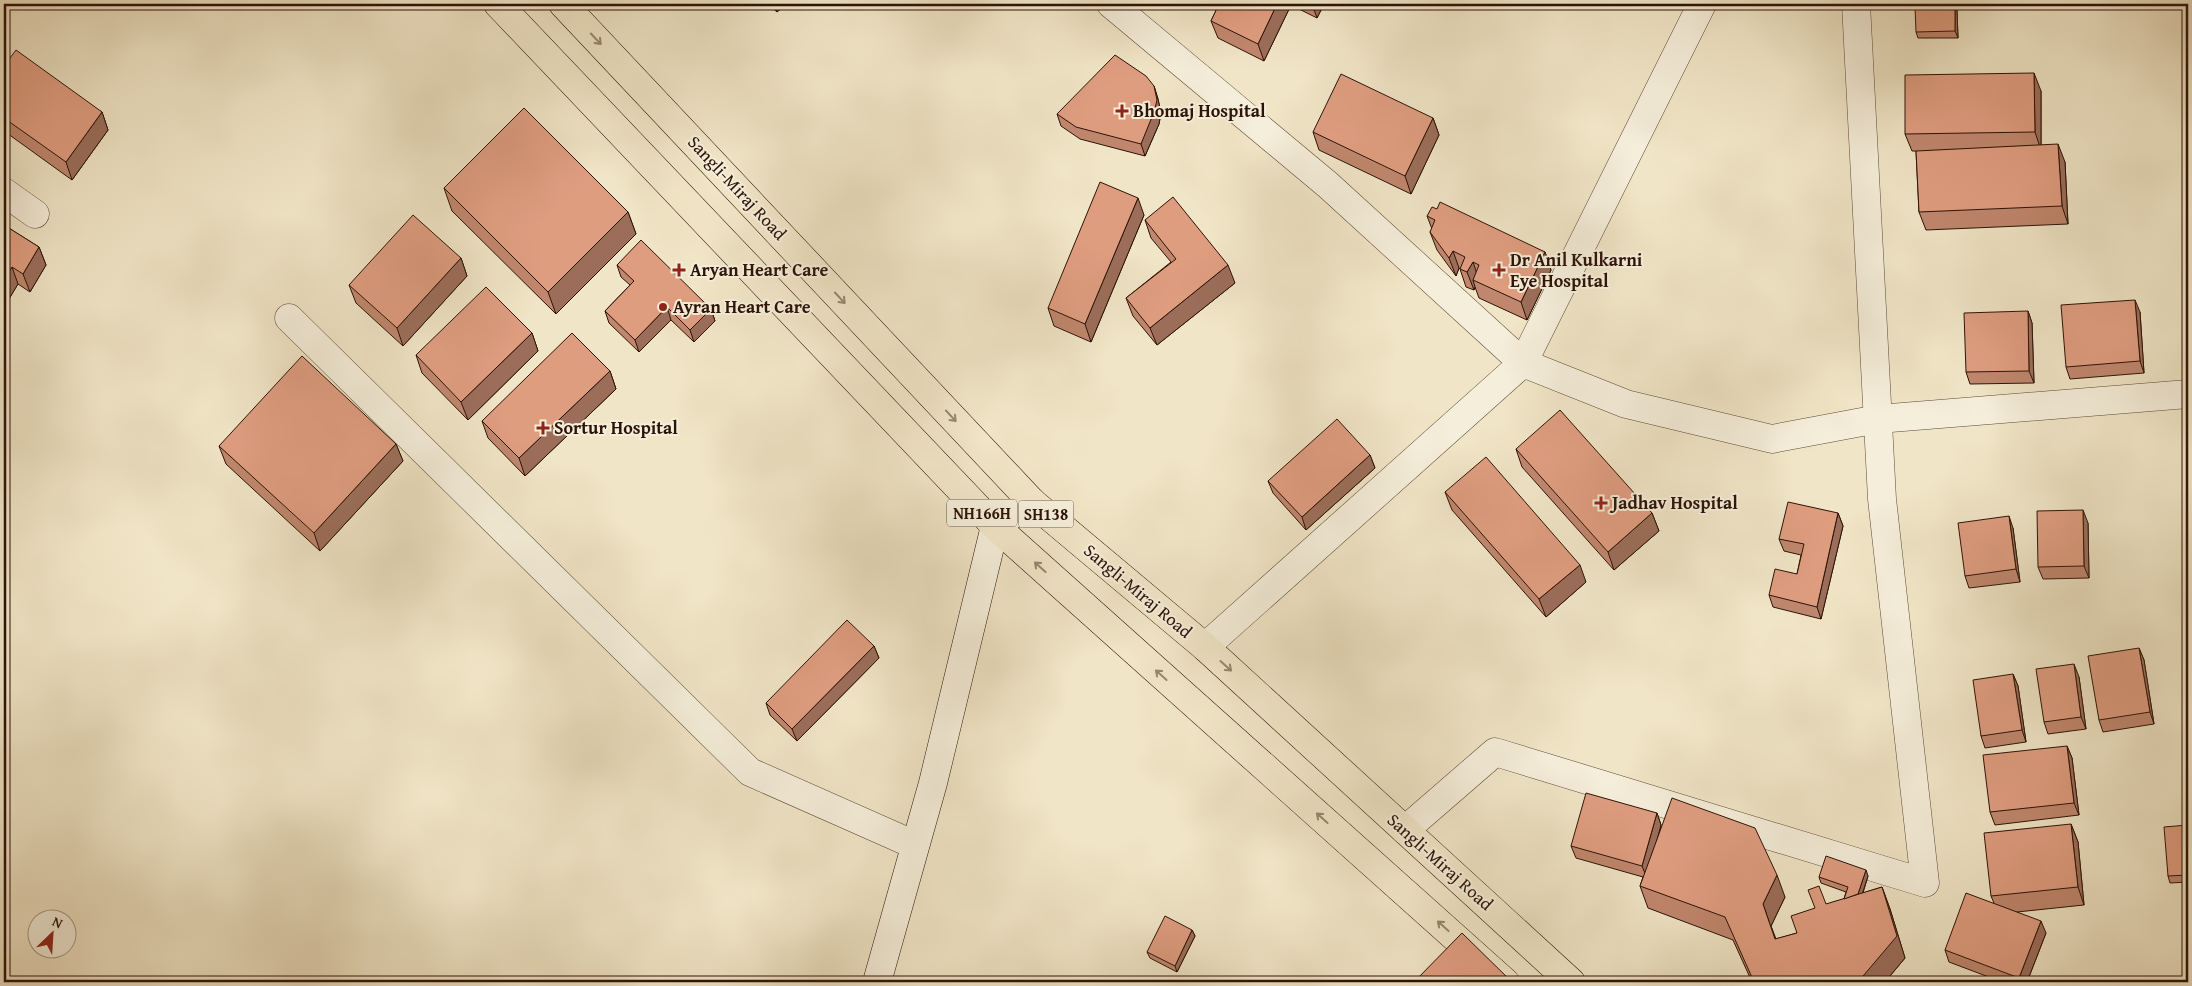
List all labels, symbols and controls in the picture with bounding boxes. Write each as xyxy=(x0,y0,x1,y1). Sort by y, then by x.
one-way arrow xyxy=(590,33,602,46)
place label: Bhomaj Hospital xyxy=(1133,97,1266,124)
marker: Bhomaj Hospital xyxy=(1115,104,1129,118)
street label: Sangli-Miraj Road xyxy=(682,129,793,246)
place label: Dr Anil Kulkarni Eye Hospital xyxy=(1510,246,1643,294)
place label: Aryan Heart Care xyxy=(690,256,829,283)
marker: Aryan Heart Care xyxy=(672,263,686,277)
marker: Dr Anil Kulkarni Eye Hospital xyxy=(1492,263,1506,277)
one-way arrow xyxy=(834,291,846,304)
place label: Ayran Heart Care xyxy=(673,293,811,320)
marker: Ayran Heart Care xyxy=(657,301,669,313)
one-way arrow xyxy=(945,410,957,422)
place label: Sortur Hospital xyxy=(554,414,678,441)
marker: Sortur Hospital xyxy=(536,421,550,435)
place label: Jadhav Hospital xyxy=(1609,489,1738,516)
marker: Jadhav Hospital xyxy=(1594,496,1608,510)
road number: NH166H xyxy=(947,499,1017,526)
road number: SH138 xyxy=(1018,500,1074,528)
street label: Sangli-Miraj Road xyxy=(1078,537,1199,644)
one-way arrow xyxy=(1034,561,1047,572)
one-way arrow xyxy=(1220,661,1233,672)
one-way arrow xyxy=(1155,669,1168,681)
street label: Sangli-Miraj Road xyxy=(1381,807,1500,917)
one-way arrow xyxy=(1315,812,1328,824)
north arrow xyxy=(28,908,78,958)
text: N xyxy=(49,911,67,934)
one-way arrow xyxy=(1436,921,1449,932)

